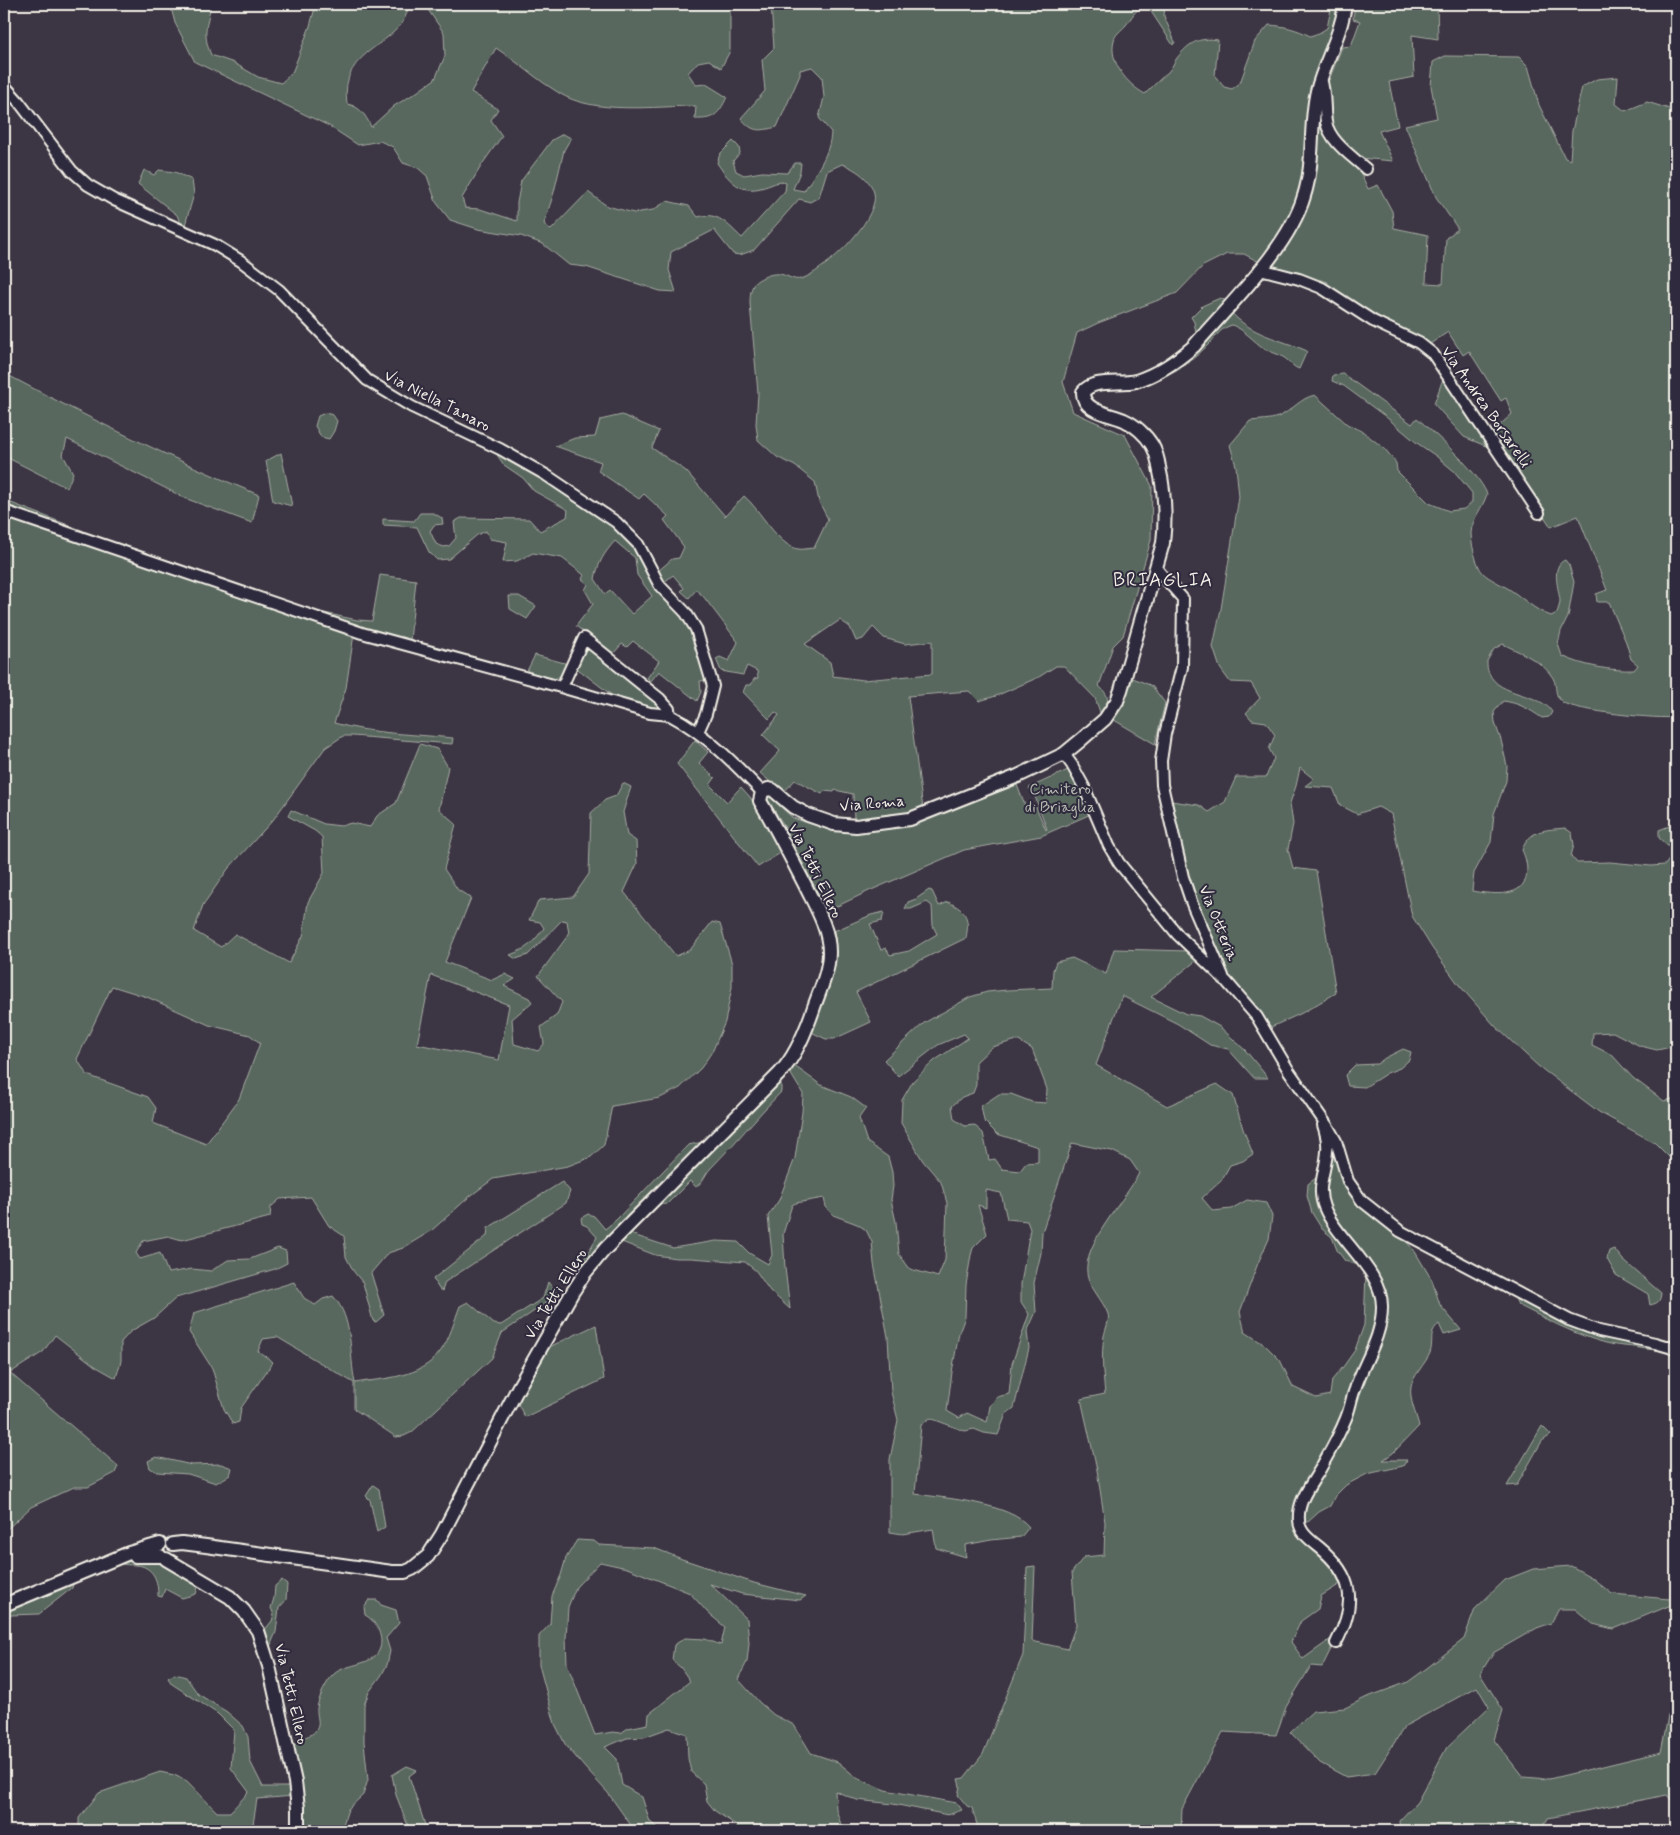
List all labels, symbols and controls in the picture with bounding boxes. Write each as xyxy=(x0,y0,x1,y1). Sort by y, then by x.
street label: Via Andrea Borsarelli xyxy=(1436,342,1536,472)
street label: Via Niella Tanaro xyxy=(380,365,494,437)
district label: BRIAGLIA xyxy=(1113,568,1213,593)
park label: Cimitero di Briaglia xyxy=(1025,779,1095,818)
street label: Via Roma xyxy=(839,791,905,817)
street label: Via Tetti Ellero xyxy=(783,820,847,922)
street label: Via Otteria xyxy=(1193,882,1243,964)
street label: Via Tetti Ellero xyxy=(520,1244,592,1343)
street label: Via Tetti Ellero xyxy=(269,1641,313,1747)

